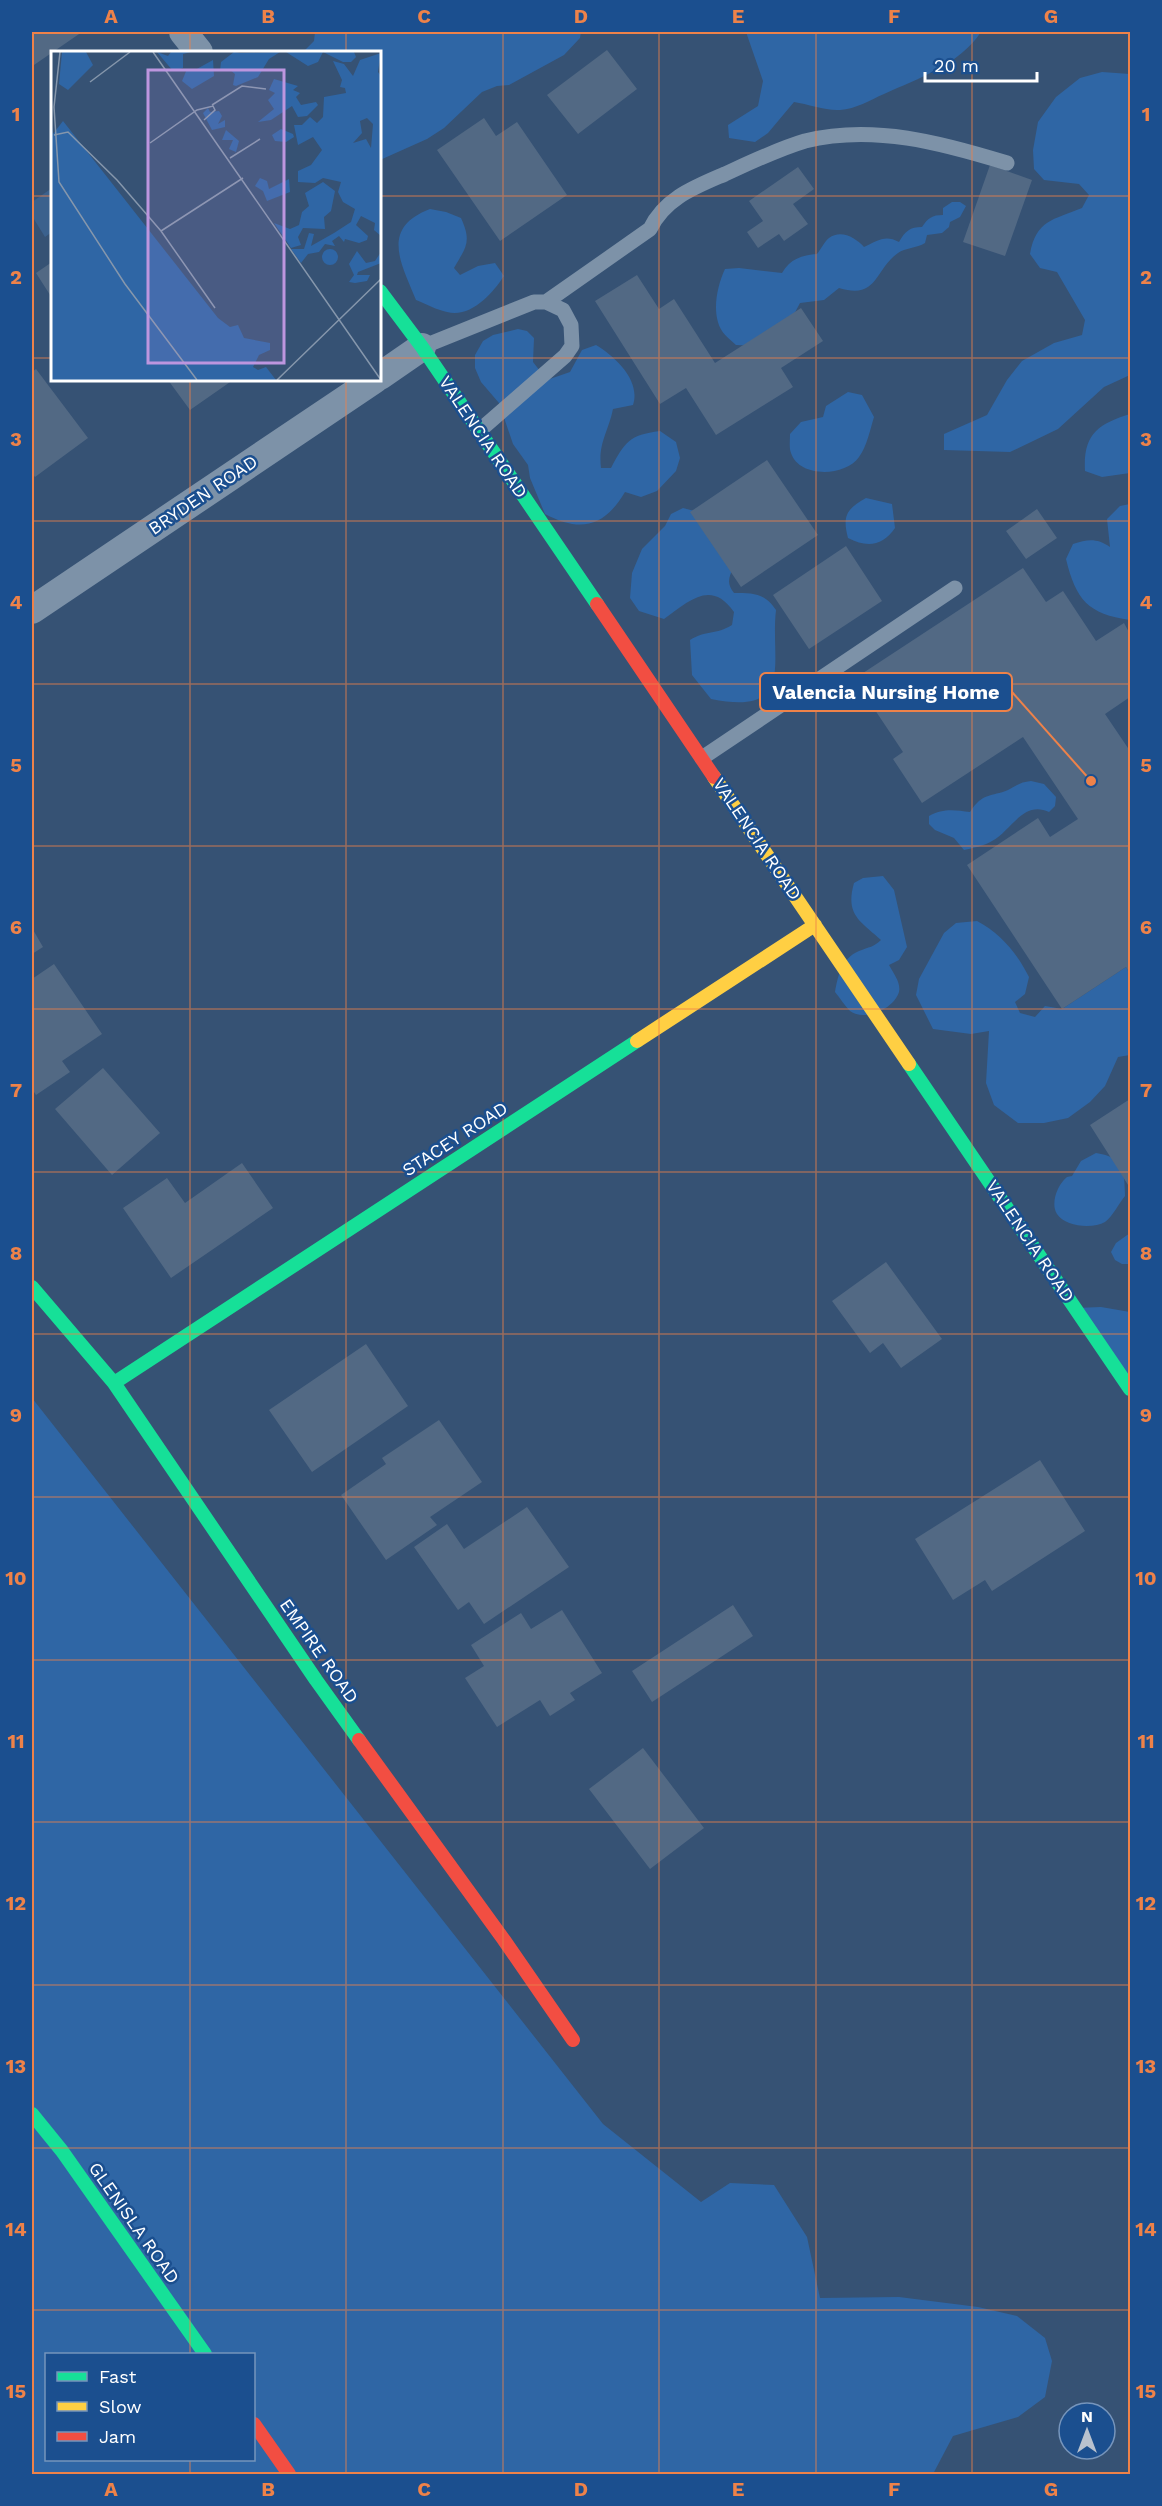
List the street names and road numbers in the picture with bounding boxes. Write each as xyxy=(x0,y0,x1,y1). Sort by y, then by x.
street label: VALENCIA ROAD xyxy=(435,372,532,502)
street label: BRYDEN ROAD xyxy=(144,450,261,539)
street label: VALENCIA ROAD xyxy=(709,774,806,904)
street label: STACEY ROAD xyxy=(398,1097,511,1180)
street label: VALENCIA ROAD xyxy=(982,1176,1079,1306)
street label: EMPIRE ROAD xyxy=(276,1594,363,1707)
street label: GLENISLA ROAD xyxy=(85,2158,184,2287)

